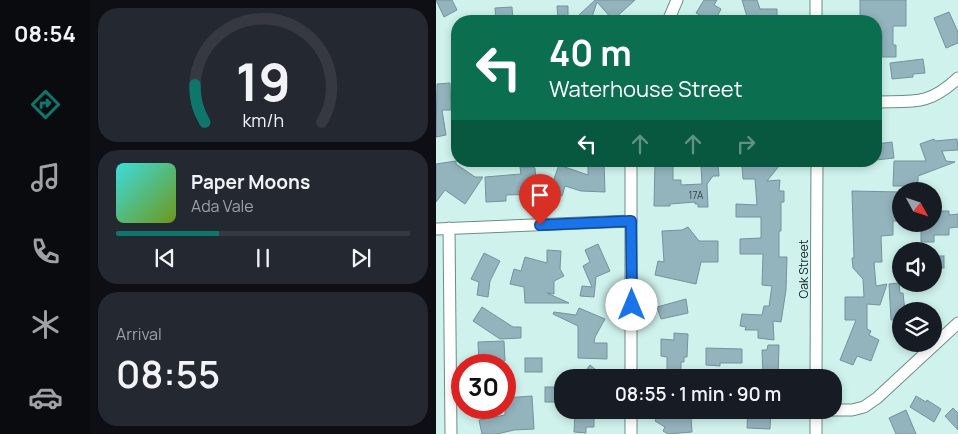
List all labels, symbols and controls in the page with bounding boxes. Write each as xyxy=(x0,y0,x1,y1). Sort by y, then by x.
text: 08:54 xyxy=(14,19,76,49)
text: 40 m xyxy=(549,29,632,77)
icon: left xyxy=(466,35,531,100)
text: 19 xyxy=(235,46,291,117)
text: Waterhouse Street xyxy=(549,74,743,104)
icon: directions xyxy=(28,87,63,122)
text: km/h xyxy=(242,108,284,132)
icon: left xyxy=(573,130,601,158)
icon: ahead xyxy=(626,130,654,158)
icon: ahead xyxy=(679,130,707,158)
icon: right xyxy=(732,130,760,158)
icon: music xyxy=(28,160,63,195)
text: Paper Moons xyxy=(191,169,310,195)
pin xyxy=(519,174,561,225)
icon: arrive xyxy=(526,181,554,209)
north arrow xyxy=(892,182,942,232)
map controls xyxy=(892,182,942,352)
house number: 17A xyxy=(689,188,704,202)
text: Ada Vale xyxy=(191,195,254,217)
icon: phone xyxy=(28,234,63,269)
street label: Oak Street xyxy=(795,239,812,298)
button: sound xyxy=(892,242,942,292)
icon: previous xyxy=(151,244,179,272)
icon: pause xyxy=(249,244,277,272)
icon: next xyxy=(347,244,375,272)
position arrow xyxy=(605,278,657,330)
button: layers xyxy=(892,302,942,352)
icon: climate xyxy=(28,307,63,342)
text: Arrival xyxy=(116,323,162,345)
text: 08:55 xyxy=(116,347,220,399)
speed limit sign: 30 xyxy=(451,354,516,419)
icon: car xyxy=(28,380,63,415)
text: 08:55 · 1 min · 90 m xyxy=(615,381,781,407)

